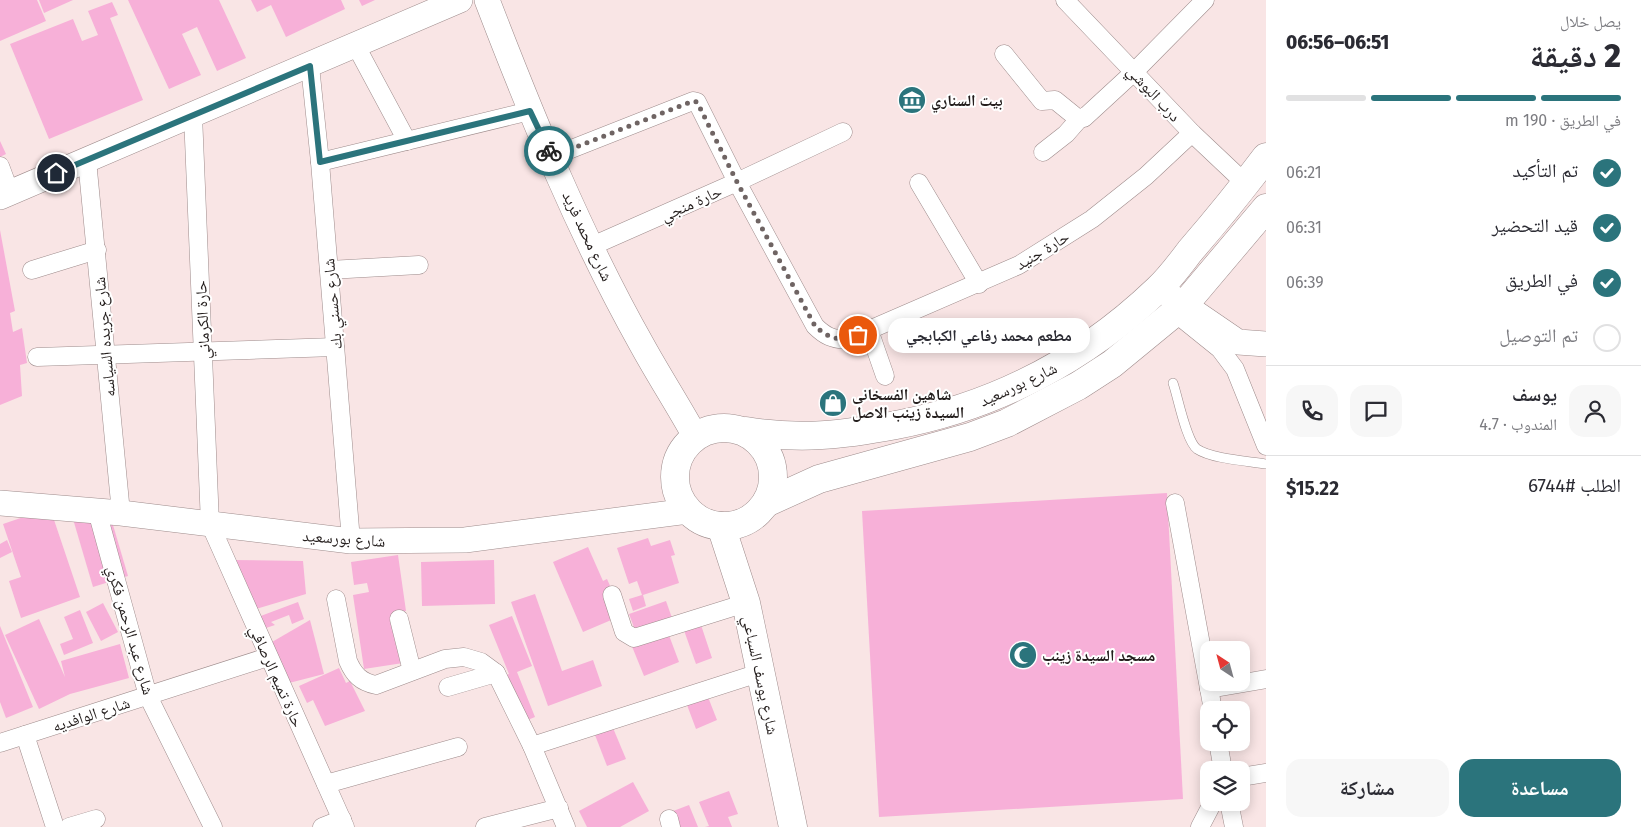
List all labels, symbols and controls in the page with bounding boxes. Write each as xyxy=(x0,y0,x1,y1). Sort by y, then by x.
text: يصل خلال xyxy=(1560,12,1621,31)
text: 06:51–06:56 xyxy=(1286,31,1389,54)
text: 2 دقيقة xyxy=(1530,37,1621,75)
street label: درب البوشي xyxy=(1120,61,1185,128)
museum icon: بيت السناري xyxy=(897,85,927,115)
place label: بيت السناري xyxy=(931,91,1003,113)
text: في الطريق · 190 m xyxy=(1505,111,1621,130)
courier xyxy=(524,126,574,176)
icon: bike xyxy=(535,137,563,165)
pin xyxy=(35,152,77,194)
icon: home xyxy=(42,159,70,187)
text: تم التأكيد xyxy=(1512,159,1578,182)
icon: check xyxy=(1593,159,1621,187)
text: 06:21 xyxy=(1286,163,1322,182)
street label: حارة منجي xyxy=(658,182,726,228)
street label: شارع محمد فريد xyxy=(557,188,617,285)
text: قيد التحضير xyxy=(1492,214,1578,237)
icon: check xyxy=(1593,214,1621,242)
text: 06:31 xyxy=(1286,218,1322,237)
street label: حارة جنيد xyxy=(1012,227,1073,274)
street label: شارع حسني بك xyxy=(319,257,349,350)
text: في الطريق xyxy=(1505,269,1578,292)
icon: check xyxy=(1593,269,1621,297)
text: 06:39 xyxy=(1286,273,1324,292)
street label: شارع جريده السياسه xyxy=(90,276,120,398)
street label: حارة الكرماني xyxy=(191,280,217,360)
pin xyxy=(837,314,879,356)
callout: مطعم محمد رفاعي الكبابجي xyxy=(888,318,1090,352)
icon: bag xyxy=(844,321,872,349)
text: تم التوصيل xyxy=(1499,324,1578,347)
text: مطعم محمد رفاعي الكبابجي xyxy=(906,326,1072,345)
street label: شارع بورسعيد xyxy=(976,358,1060,412)
text: يوسف xyxy=(1512,383,1557,406)
place label: شاهين الفسخانى السيدة زينب الاصل xyxy=(852,385,964,422)
button: phone xyxy=(1286,385,1338,437)
button: chat xyxy=(1350,385,1402,437)
button: person xyxy=(1569,385,1621,437)
shop icon: شاهين الفسخانى السيدة زينب الاصل xyxy=(818,388,848,418)
text: المندوب · 4.7 xyxy=(1479,415,1557,434)
text: الطلب #6744 xyxy=(1528,474,1621,497)
text: $15.22 xyxy=(1286,477,1339,500)
street label: شارع بورسعيد xyxy=(302,526,386,552)
street label: شارع عبد الرحمن فكري xyxy=(100,563,158,698)
street label: شارع يوسف السباعي xyxy=(736,614,782,737)
street label: حارة تميم الرصافي xyxy=(243,622,308,731)
mosque icon: مسجد السيدة زينب xyxy=(1008,640,1038,670)
north arrow xyxy=(1200,641,1250,691)
map controls xyxy=(1200,641,1250,811)
place label: مسجد السيدة زينب xyxy=(1042,646,1155,665)
street label: شارع الوافديه xyxy=(50,693,133,737)
button: locate xyxy=(1200,701,1250,751)
button: مشاركة xyxy=(1286,759,1449,817)
button: مساعدة xyxy=(1459,759,1621,817)
button: layers xyxy=(1200,761,1250,811)

